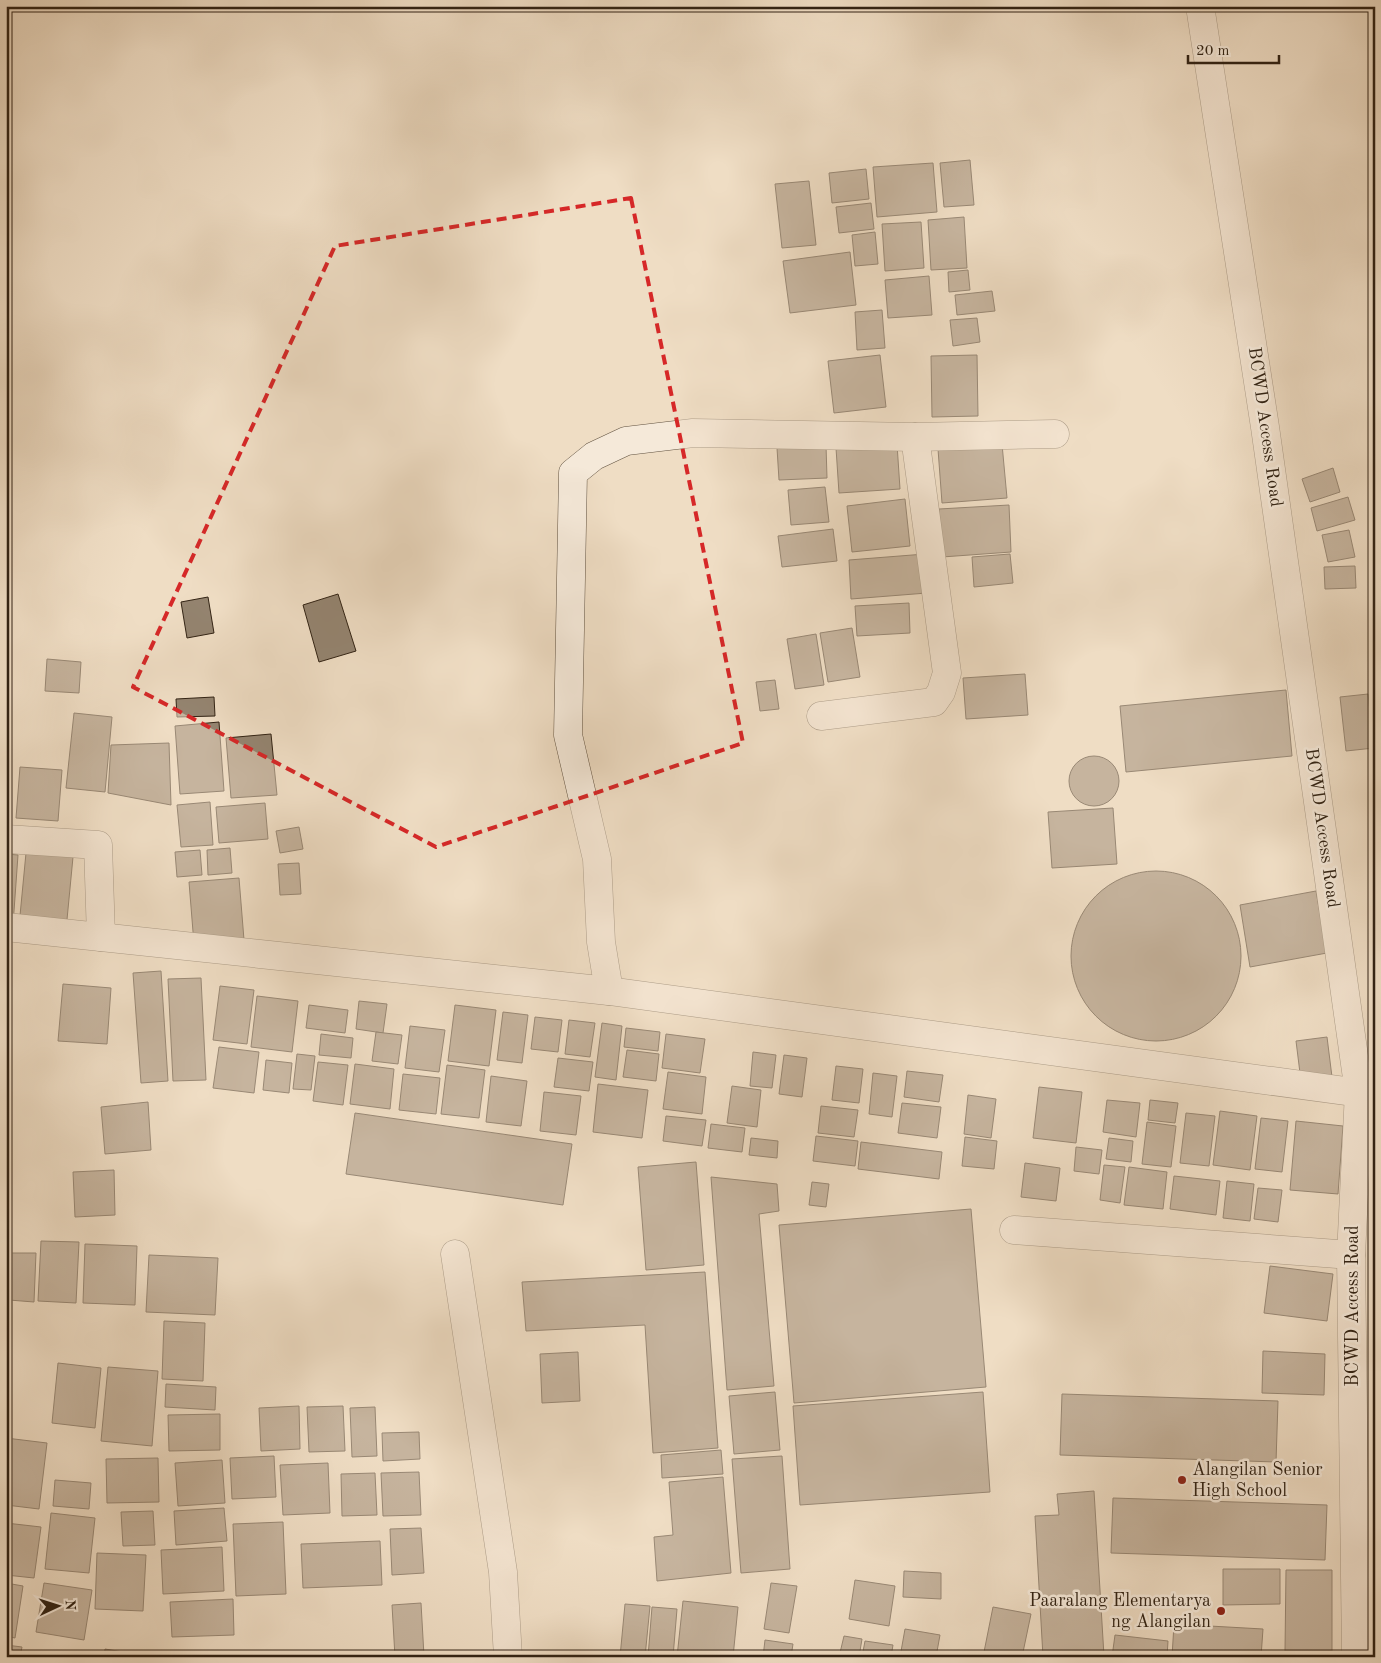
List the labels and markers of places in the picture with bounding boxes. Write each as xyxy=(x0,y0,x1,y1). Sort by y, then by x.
place label: Alangilan Senior High School xyxy=(1192,1461,1323,1500)
marker: Alangilan Senior High School xyxy=(1176,1474,1188,1486)
place label: Paaralang Elementarya ng Alangilan xyxy=(1029,1592,1211,1631)
marker: Paaralang Elementarya ng Alangilan xyxy=(1215,1605,1227,1617)

